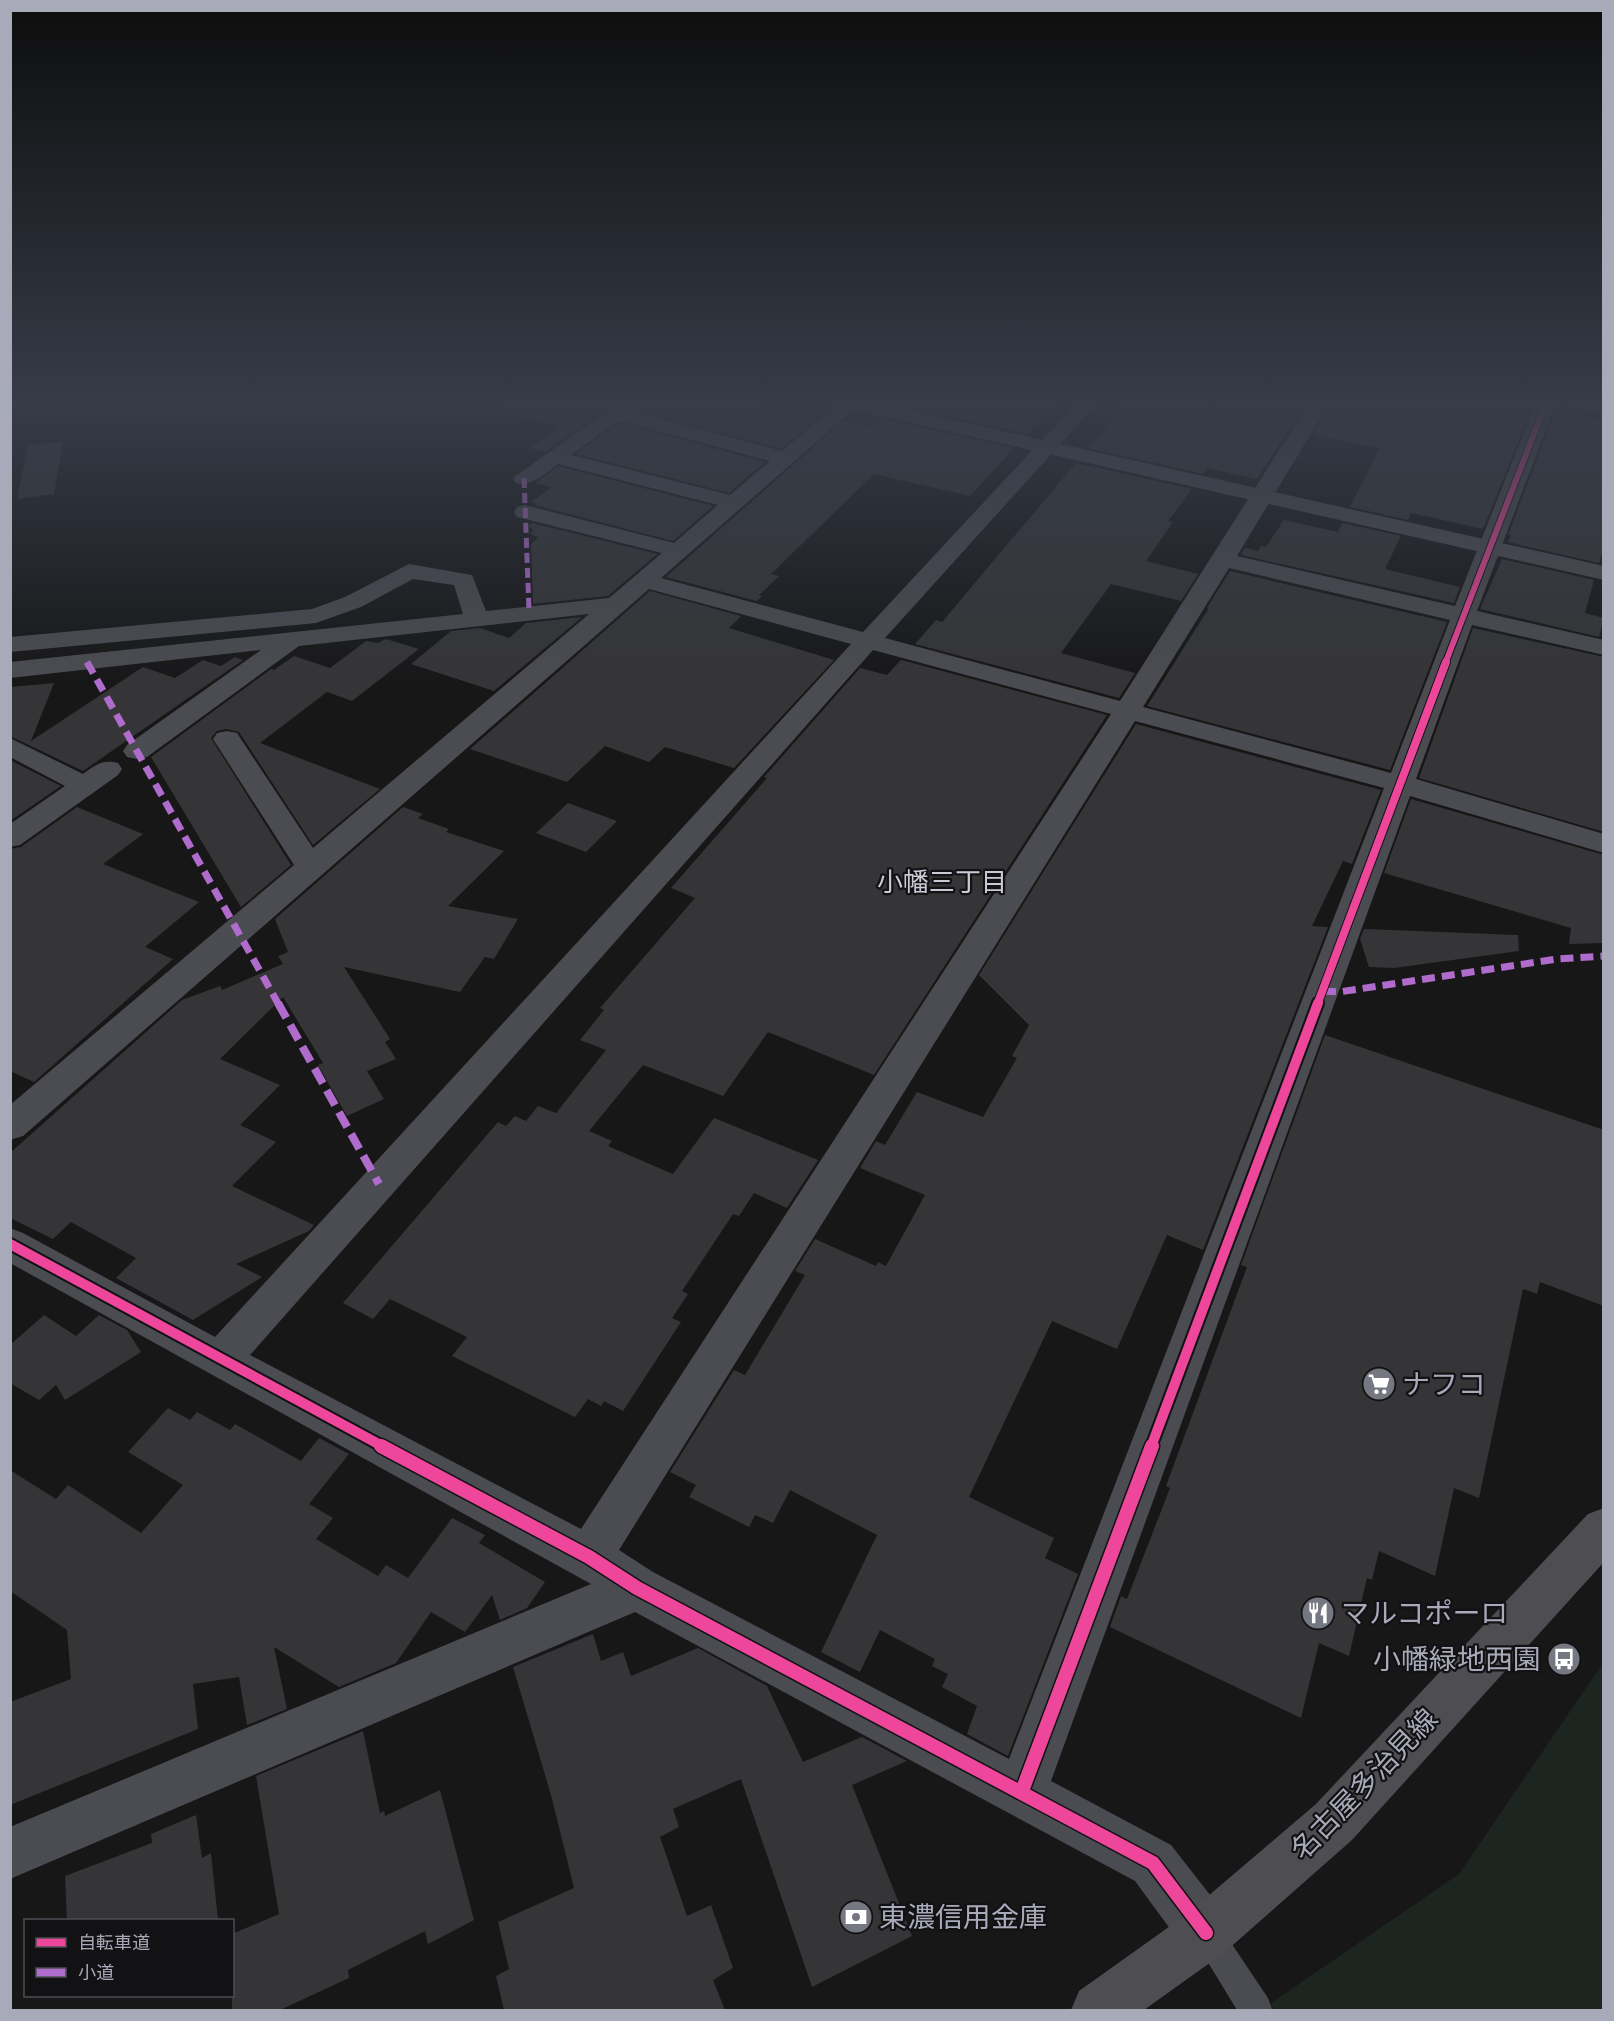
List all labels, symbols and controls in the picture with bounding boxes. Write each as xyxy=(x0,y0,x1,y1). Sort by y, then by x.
district label: 小幡三丁目 xyxy=(877,863,1007,901)
place label: ナフコ xyxy=(1402,1364,1486,1405)
supermarket icon: ナフコ xyxy=(1361,1366,1397,1402)
place label: マルコポーロ xyxy=(1341,1593,1508,1634)
restaurant icon: マルコポーロ xyxy=(1300,1595,1336,1631)
place label: 小幡緑地西園 xyxy=(1373,1639,1541,1680)
bus stop icon: 小幡緑地西園 xyxy=(1546,1641,1582,1677)
street label: 名古屋多治見線 xyxy=(1282,1700,1447,1869)
place label: 東濃信用金庫 xyxy=(879,1897,1047,1938)
bank icon: 東濃信用金庫 xyxy=(838,1899,874,1935)
legend xyxy=(24,1919,234,1997)
text: 自転車道 xyxy=(78,1930,150,1956)
text: 小道 xyxy=(78,1960,114,1986)

